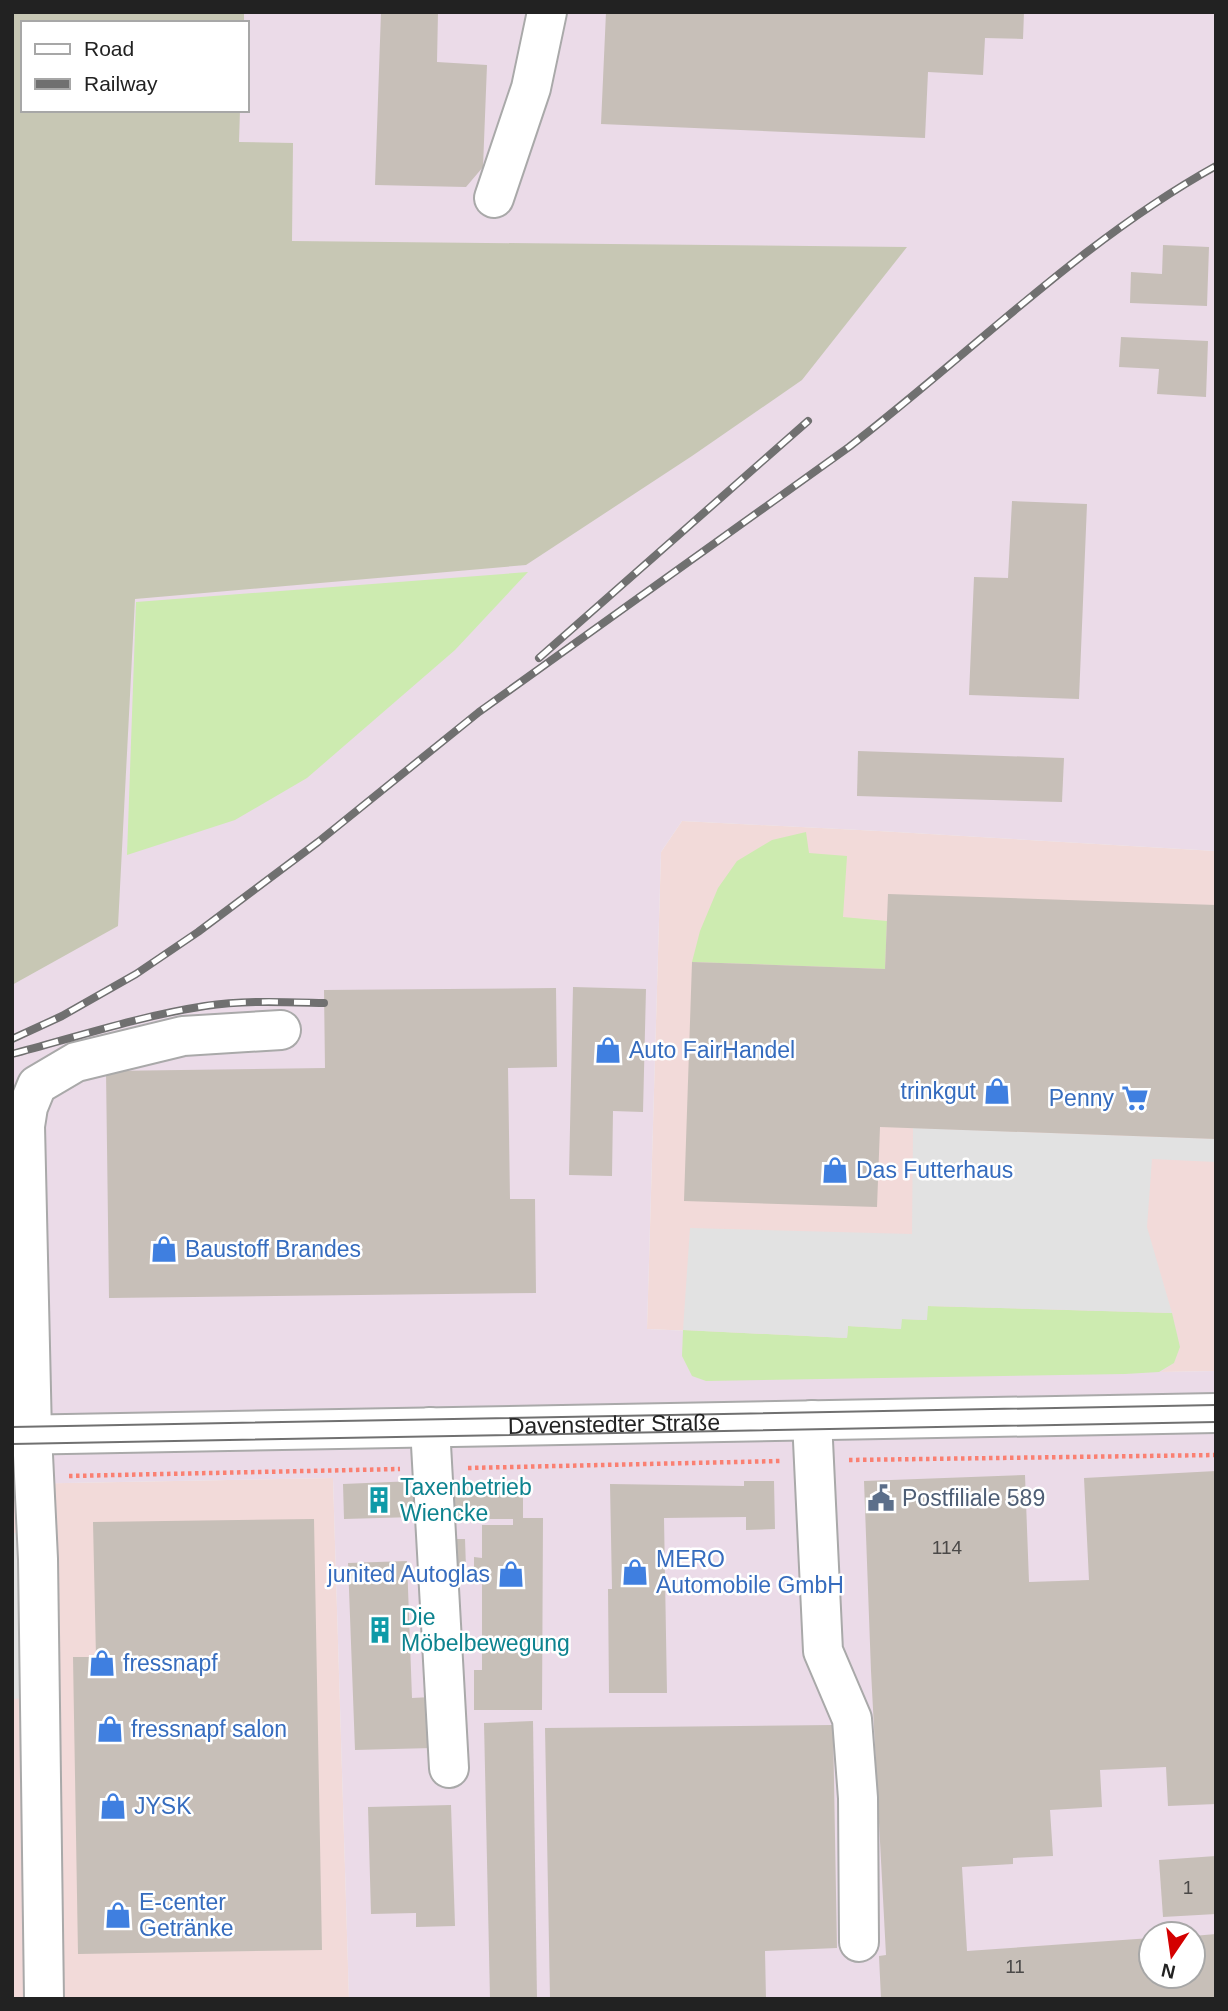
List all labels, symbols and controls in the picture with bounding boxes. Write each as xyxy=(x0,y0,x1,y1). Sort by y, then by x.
legend xyxy=(21,21,248,112)
text: Road xyxy=(84,37,134,60)
text: Railway xyxy=(84,72,158,95)
shop icon: Auto FairHandel xyxy=(593,1035,623,1065)
place label: Auto FairHandel xyxy=(629,1037,795,1063)
shop icon: trinkgut xyxy=(982,1076,1012,1106)
place label: trinkgut xyxy=(901,1078,977,1104)
supermarket icon: Penny xyxy=(1120,1083,1150,1113)
place label: Penny xyxy=(1049,1085,1114,1111)
shop icon: Das Futterhaus xyxy=(820,1155,850,1185)
place label: Das Futterhaus xyxy=(856,1157,1013,1183)
shop icon: Baustoff Brandes xyxy=(149,1234,179,1264)
place label: Baustoff Brandes xyxy=(185,1236,361,1262)
street label: Davenstedter Straße xyxy=(508,1409,720,1439)
place label: Taxenbetrieb Wiencke xyxy=(400,1474,532,1526)
public building icon: Postfiliale 589 xyxy=(866,1483,896,1513)
building icon: Taxenbetrieb Wiencke xyxy=(364,1485,394,1515)
place label: Postfiliale 589 xyxy=(902,1485,1045,1511)
house number: 114 xyxy=(932,1537,963,1558)
place label: MERO Automobile GmbH xyxy=(656,1546,844,1598)
shop icon: MERO Automobile GmbH xyxy=(620,1557,650,1587)
shop icon: junited Autoglas xyxy=(496,1559,526,1589)
place label: junited Autoglas xyxy=(327,1561,490,1587)
place label: Die Möbelbewegung xyxy=(401,1604,570,1656)
building icon: Die Möbelbewegung xyxy=(365,1615,395,1645)
shop icon: fressnapf xyxy=(87,1648,117,1678)
place label: fressnapf xyxy=(123,1650,218,1676)
shop icon: fressnapf salon xyxy=(95,1714,125,1744)
place label: fressnapf salon xyxy=(131,1716,287,1742)
shop icon: JYSK xyxy=(98,1791,128,1821)
place label: JYSK xyxy=(134,1793,192,1819)
house number: 1 xyxy=(1183,1877,1193,1898)
place label: E-center Getränke xyxy=(139,1889,234,1941)
shop icon: E-center Getränke xyxy=(103,1900,133,1930)
north arrow xyxy=(1137,1920,1207,1990)
house number: 11 xyxy=(1005,1956,1025,1977)
text: N xyxy=(1159,1959,1177,1983)

